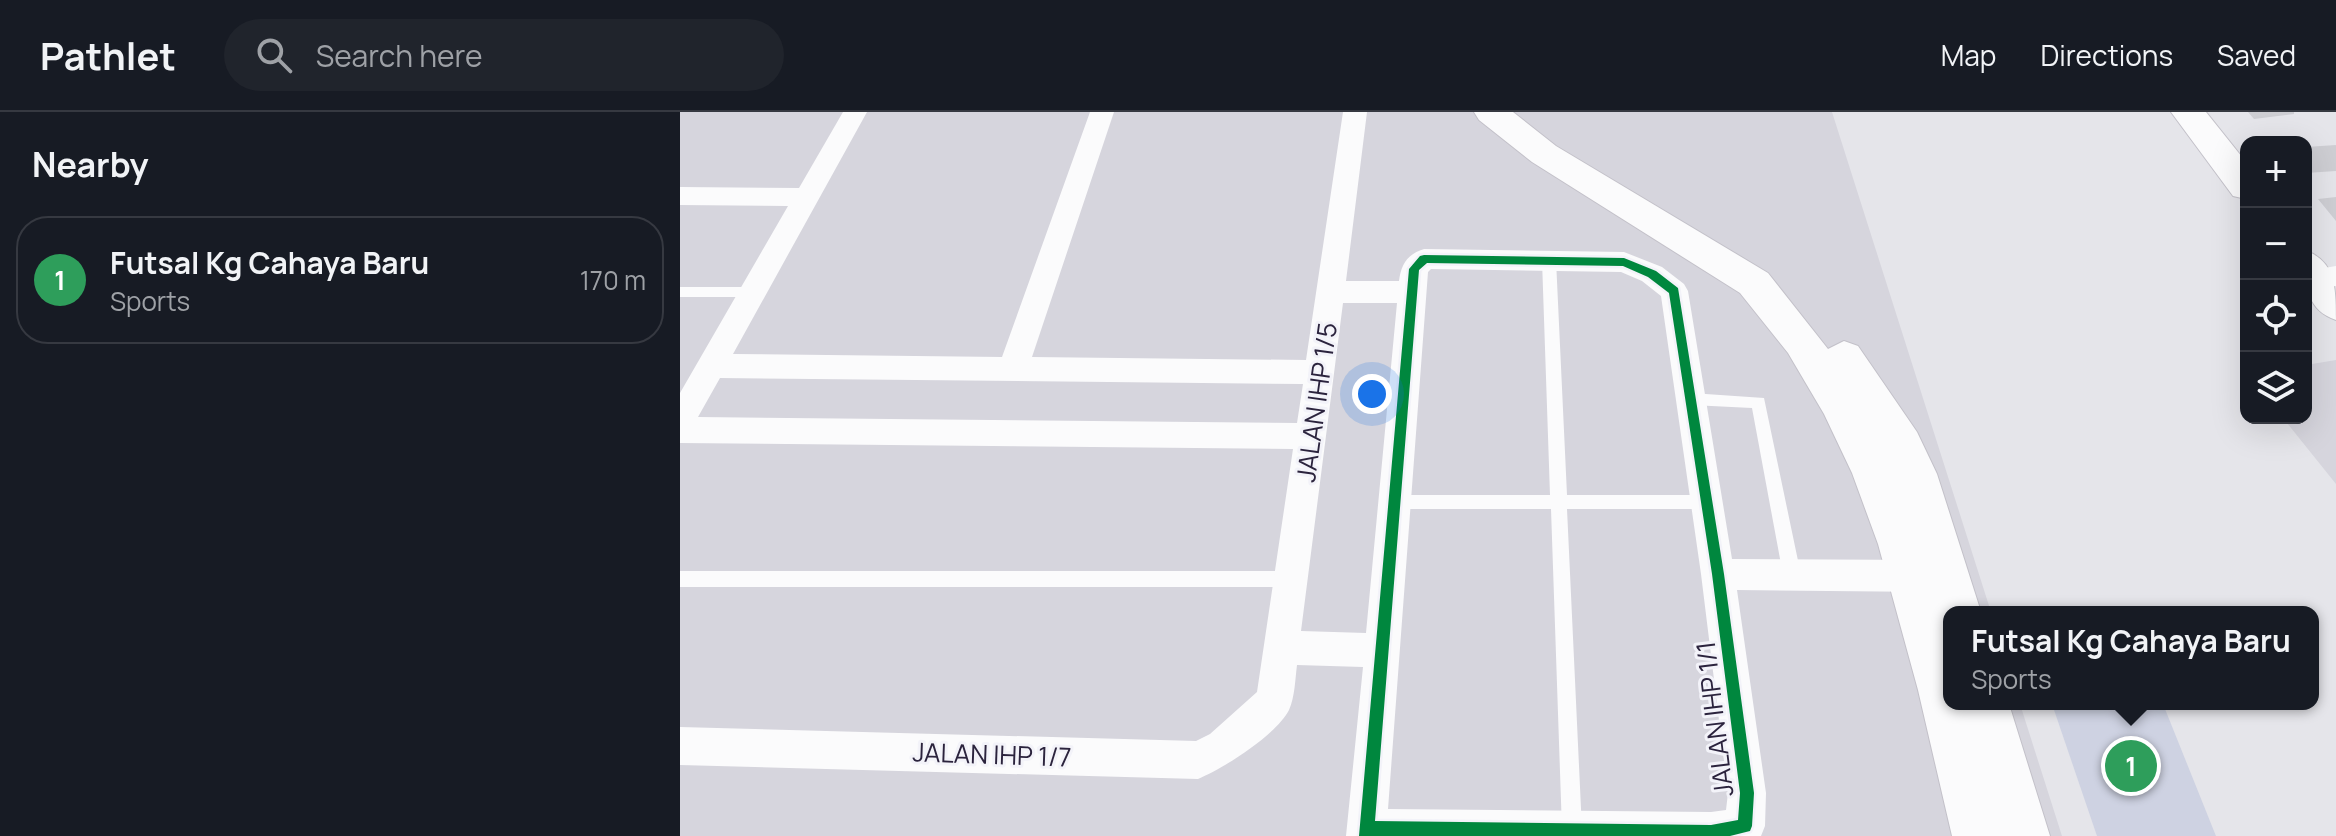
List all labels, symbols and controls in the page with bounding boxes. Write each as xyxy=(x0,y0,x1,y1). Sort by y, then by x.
search box xyxy=(224,19,784,91)
text: Pathlet xyxy=(40,29,176,81)
icon: search xyxy=(252,33,296,77)
text: Search here xyxy=(316,35,483,76)
text: Map xyxy=(1941,36,1996,74)
text: Directions xyxy=(2040,36,2173,74)
text: Saved xyxy=(2217,36,2296,74)
map controls xyxy=(2240,136,2312,424)
button: + xyxy=(2240,136,2312,208)
text: Nearby xyxy=(32,141,148,187)
button: − xyxy=(2240,208,2312,280)
text: Futsal Kg Cahaya Baru xyxy=(110,242,429,283)
text: 1 xyxy=(54,262,66,298)
text: 170 m xyxy=(580,262,646,298)
button: locate xyxy=(2240,280,2312,352)
text: Sports xyxy=(110,283,190,319)
street label: JALAN IHP 1/5 xyxy=(1287,320,1345,484)
button: layers xyxy=(2240,352,2312,424)
your location xyxy=(1352,374,1392,414)
popup xyxy=(1943,606,2319,710)
text: Futsal Kg Cahaya Baru xyxy=(1971,620,2291,661)
street label: JALAN IHP 1/1 xyxy=(1687,639,1741,799)
text: Sports xyxy=(1971,661,2052,697)
street label: JALAN IHP 1/7 xyxy=(912,733,1072,775)
pin: 1 xyxy=(2105,736,2157,796)

